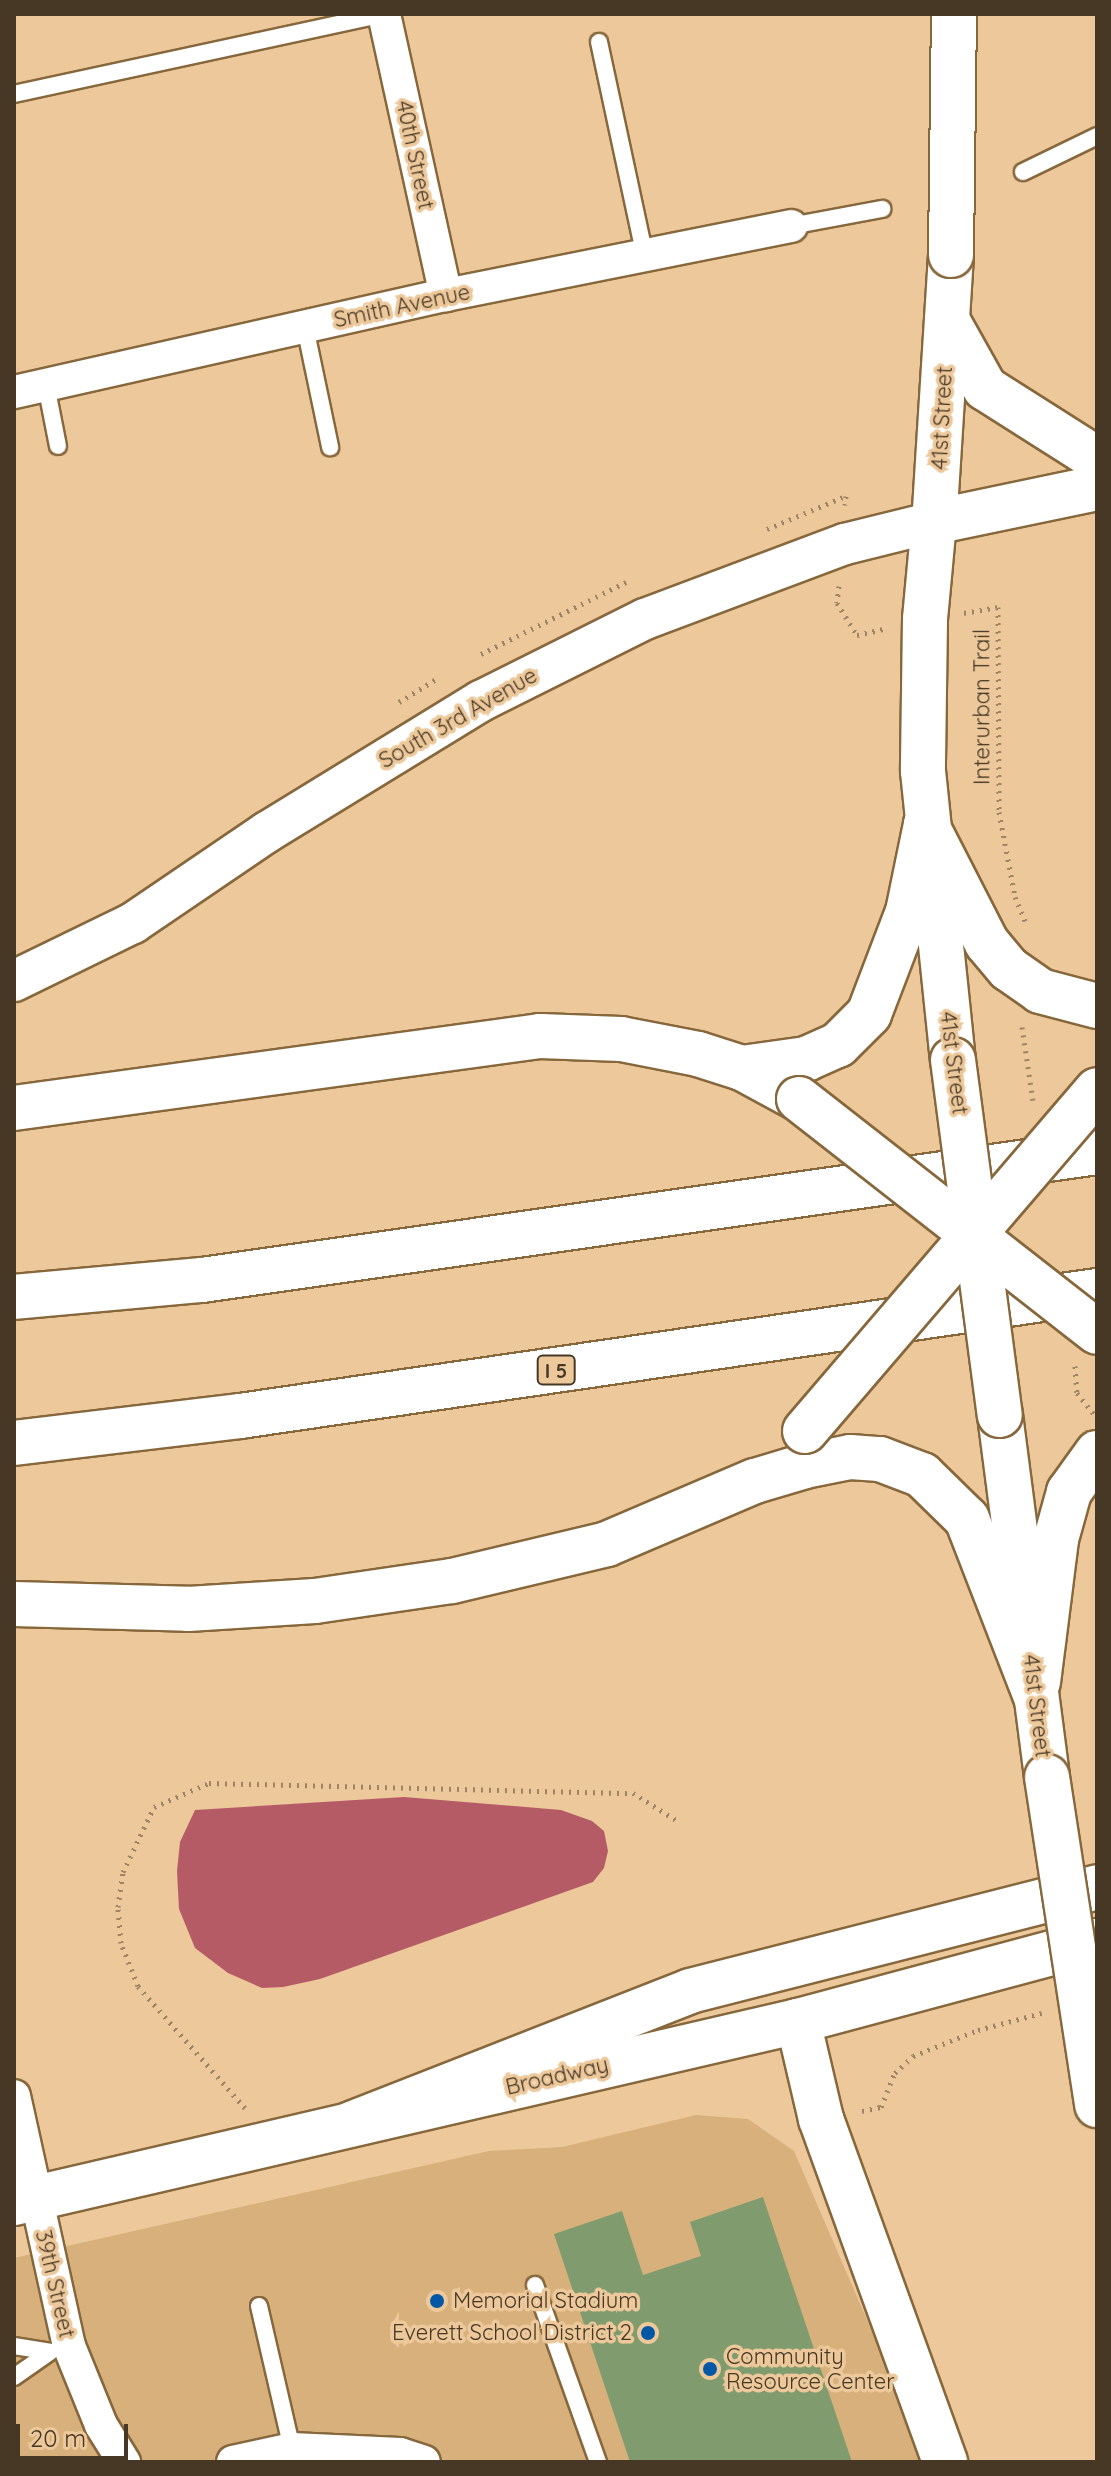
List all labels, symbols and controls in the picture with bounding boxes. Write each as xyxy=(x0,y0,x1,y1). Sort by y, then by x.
street label: 40th Street xyxy=(391,98,439,212)
street label: Smith Avenue xyxy=(332,279,472,333)
street label: 41st Street xyxy=(926,366,958,470)
street label: Interurban Trail xyxy=(969,629,995,785)
street label: South 3rd Avenue xyxy=(374,662,542,774)
street label: 41st Street xyxy=(935,1010,973,1116)
road number: I 5 xyxy=(536,1354,576,1386)
street label: 41st Street xyxy=(1018,1653,1056,1759)
street label: Broadway xyxy=(503,2051,611,2101)
street label: 39th Street xyxy=(30,2227,80,2341)
place label: Memorial Stadium xyxy=(453,2288,638,2314)
marker: Memorial Stadium xyxy=(428,2292,446,2310)
place label: Everett School District 2 xyxy=(392,2320,632,2346)
marker: Everett School District 2 xyxy=(639,2324,657,2342)
place label: Community Resource Center xyxy=(726,2343,895,2394)
marker: Community Resource Center xyxy=(701,2360,719,2378)
scale bar xyxy=(20,2408,132,2458)
text: 20 m xyxy=(30,2423,86,2453)

